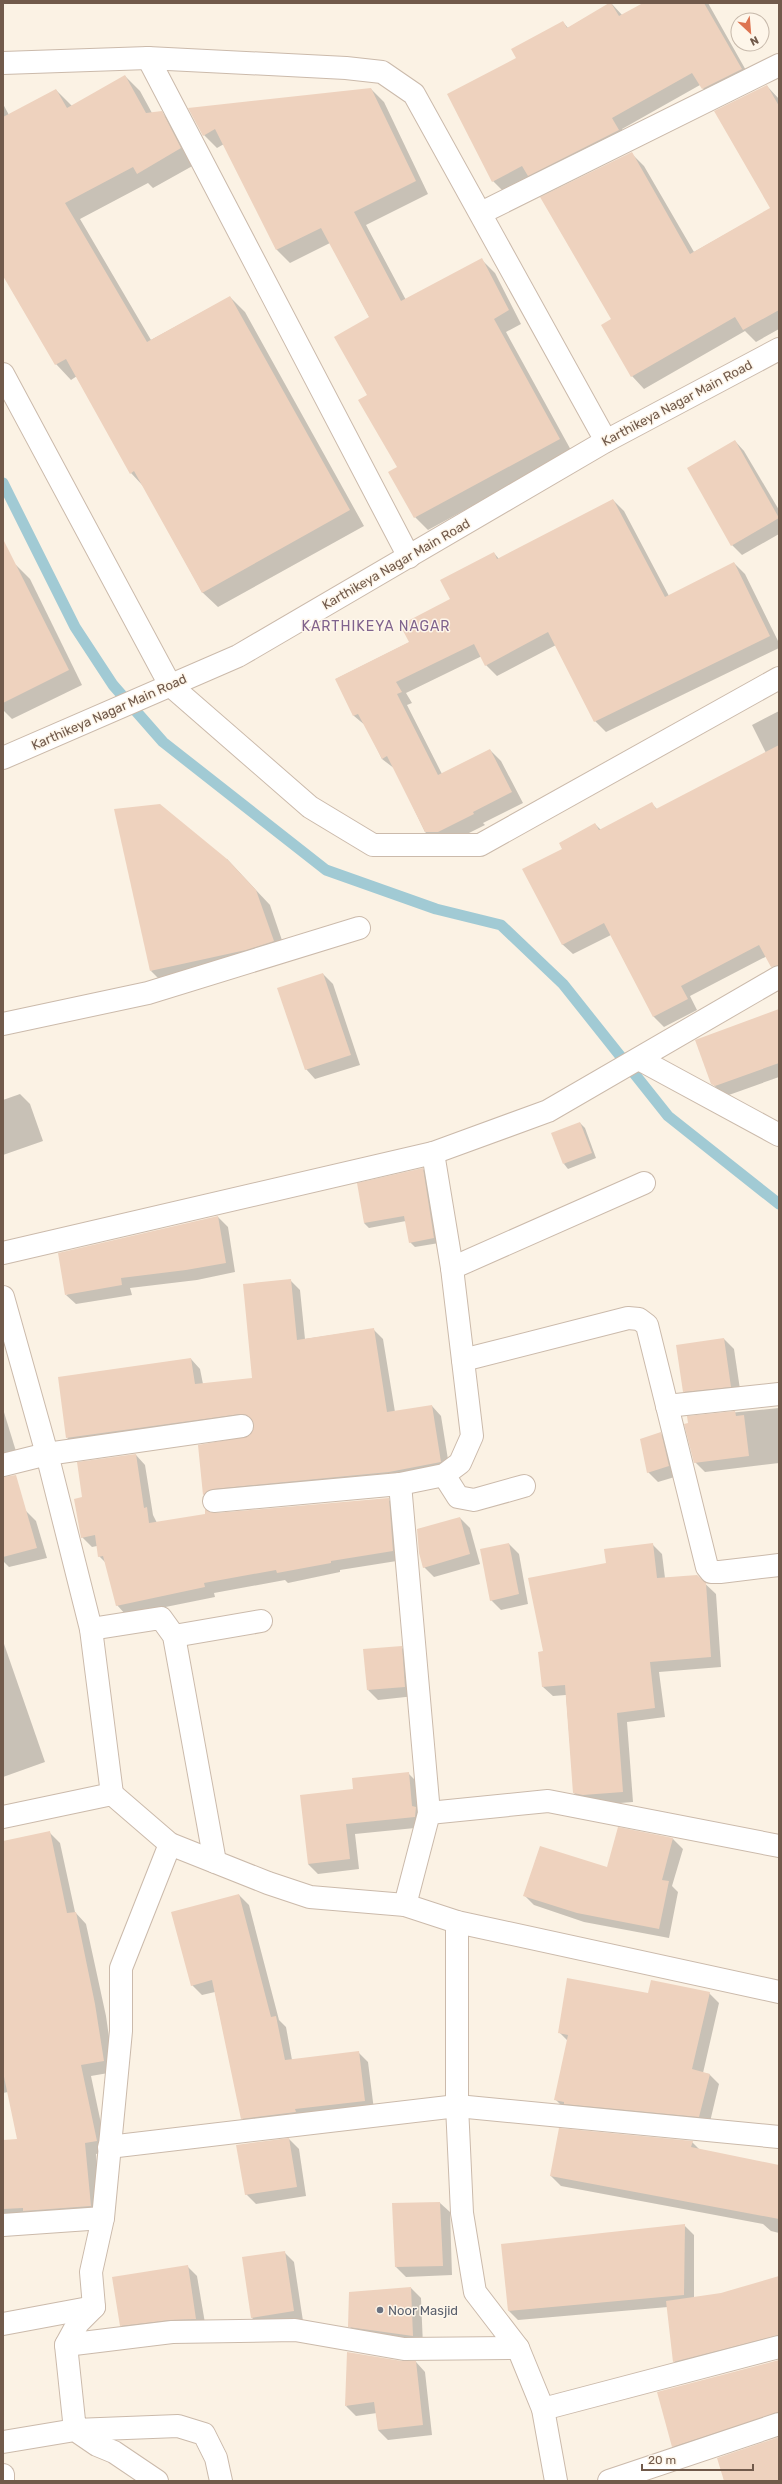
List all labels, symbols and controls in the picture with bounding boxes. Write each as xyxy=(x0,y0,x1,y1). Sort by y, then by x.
north arrow xyxy=(730,12,770,52)
text: N xyxy=(748,33,761,48)
street label: Karthikeya Nagar Main Road xyxy=(599,357,755,450)
street label: Karthikeya Nagar Main Road xyxy=(319,515,473,613)
district label: KARTHIKEYA NAGAR xyxy=(302,618,450,635)
street label: Karthikeya Nagar Main Road xyxy=(29,671,189,754)
place label: Noor Masjid xyxy=(388,2303,458,2318)
marker: Noor Masjid xyxy=(375,2305,385,2315)
scale bar xyxy=(642,2446,753,2472)
text: 20 m xyxy=(648,2453,676,2467)

